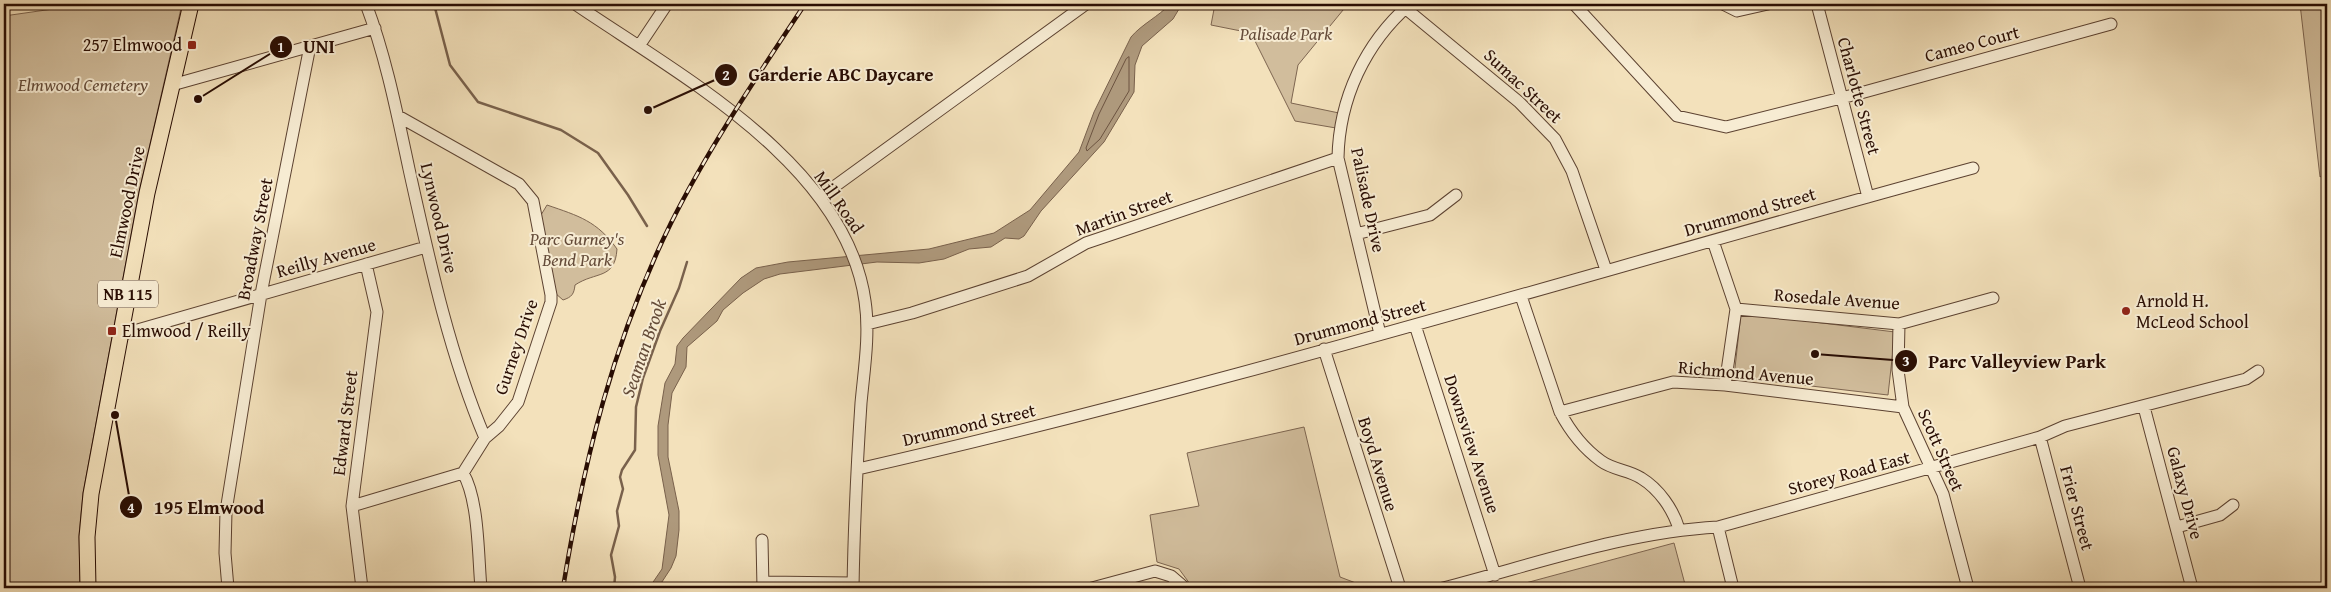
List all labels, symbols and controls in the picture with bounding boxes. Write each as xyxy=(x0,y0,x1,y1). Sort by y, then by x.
street label: Cameo Court xyxy=(1921,18,2023,69)
park label: Palisade Park xyxy=(1239,20,1333,47)
callout: UNI xyxy=(268,30,345,64)
place label: 257 Elmwood xyxy=(83,31,182,58)
text: UNI xyxy=(303,32,335,60)
street label: Charlotte Street xyxy=(1831,34,1888,158)
text: 1 xyxy=(277,36,285,57)
marker: 257 Elmwood xyxy=(186,39,198,51)
street label: Sumac Street xyxy=(1478,42,1569,130)
callout: Garderie ABC Daycare xyxy=(713,58,943,92)
text: Garderie ABC Daycare xyxy=(748,60,934,88)
text: 2 xyxy=(722,64,730,85)
park label: Elmwood Cemetery xyxy=(17,71,149,98)
street label: Elmwood Drive xyxy=(101,143,152,260)
street label: Palisade Drive xyxy=(1344,145,1393,255)
street label: Lynwood Drive xyxy=(414,160,465,276)
street label: Mill Road xyxy=(808,165,871,239)
street label: Broadway Street xyxy=(229,175,280,302)
street label: Drummond Street xyxy=(1681,180,1820,243)
street label: Martin Street xyxy=(1071,182,1177,243)
park label: Parc Gurney's Bend Park xyxy=(529,225,625,273)
street label: Reilly Avenue xyxy=(273,230,379,285)
road number: NB 115 xyxy=(98,280,158,308)
street label: Rosedale Avenue xyxy=(1773,281,1901,316)
place label: Arnold H. McLeod School xyxy=(2136,287,2249,335)
street label: Drummond Street xyxy=(1291,291,1430,352)
street label: Gurney Drive xyxy=(487,295,545,398)
water label: Seaman Brook xyxy=(613,295,673,401)
marker: Arnold H. McLeod School xyxy=(2120,305,2132,317)
place label: Elmwood / Reilly xyxy=(122,317,251,344)
marker: Elmwood / Reilly xyxy=(106,325,118,337)
callout: Parc Valleyview Park xyxy=(1894,344,2116,378)
text: Parc Valleyview Park xyxy=(1928,347,2106,375)
text: 3 xyxy=(1902,350,1910,371)
street label: Richmond Avenue xyxy=(1677,353,1815,392)
street label: Edward Street xyxy=(325,368,364,477)
street label: Downsview Avenue xyxy=(1437,371,1508,517)
street label: Drummond Street xyxy=(900,396,1039,453)
street label: Scott Street xyxy=(1911,404,1972,496)
street label: Boyd Avenue xyxy=(1351,413,1406,514)
street label: Storey Road East xyxy=(1785,443,1914,502)
street label: Galaxy Drive xyxy=(2160,443,2211,542)
street label: Frier Street xyxy=(2053,463,2102,554)
callout: 195 Elmwood xyxy=(119,490,274,524)
text: 195 Elmwood xyxy=(154,493,264,521)
text: 4 xyxy=(127,497,135,518)

